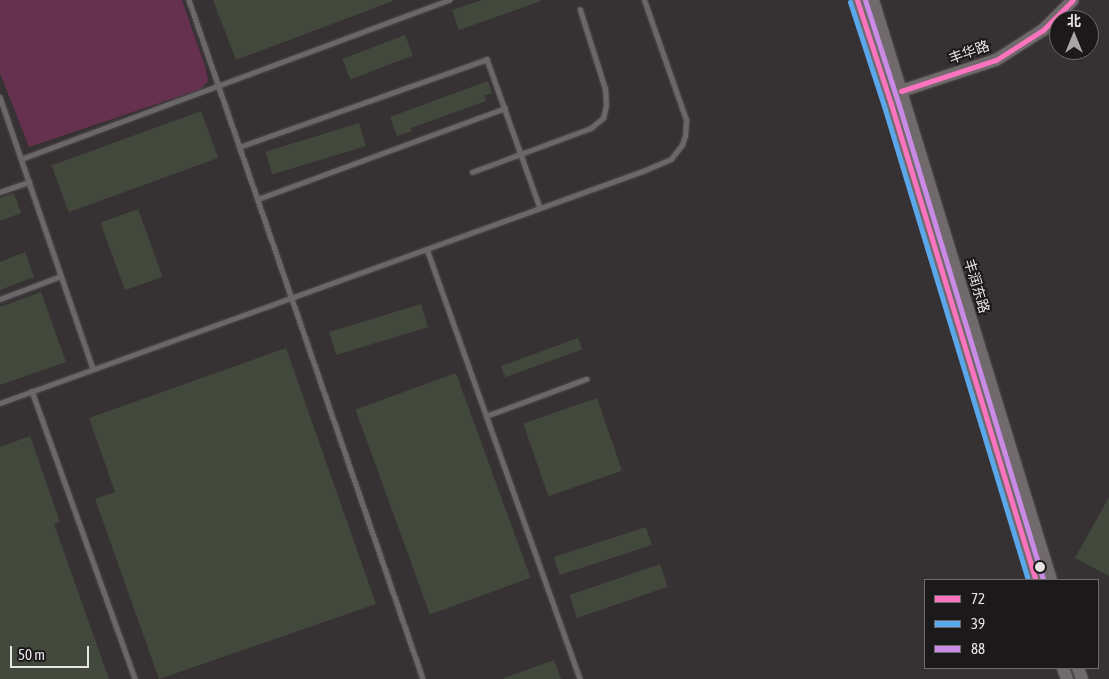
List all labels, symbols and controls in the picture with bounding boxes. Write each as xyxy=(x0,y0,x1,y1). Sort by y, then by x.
north arrow xyxy=(1049,10,1099,60)
text: 北 xyxy=(1067,13,1081,29)
street label: 丰华路 xyxy=(946,37,992,67)
street label: 丰润东路 xyxy=(961,257,993,315)
unlabelled marker xyxy=(1035,562,1045,572)
legend xyxy=(924,579,1099,669)
text: 72 xyxy=(971,590,985,607)
text: 39 xyxy=(971,615,985,632)
scale bar xyxy=(12,636,91,668)
text: 88 xyxy=(971,640,985,657)
text: 50 m xyxy=(18,646,45,663)

